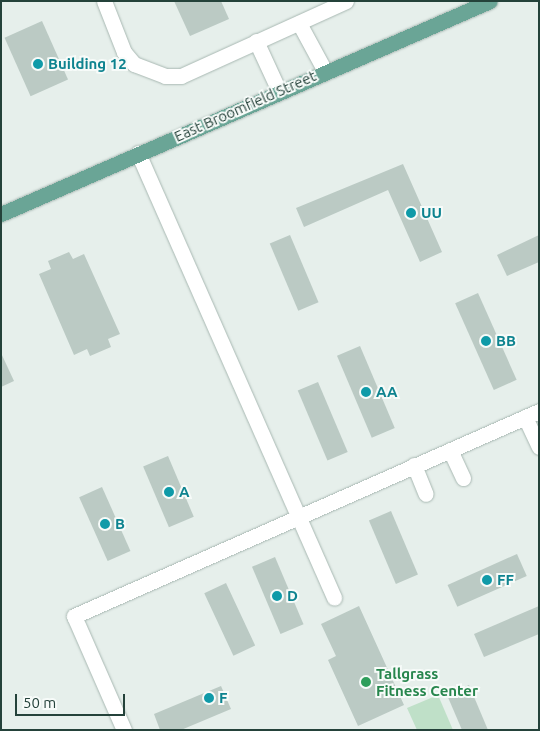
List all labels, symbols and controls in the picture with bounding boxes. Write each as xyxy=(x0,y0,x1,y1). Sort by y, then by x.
place label: Building 12 xyxy=(48,55,127,73)
marker: Building 12 xyxy=(32,58,44,70)
street label: East Broomfield Street xyxy=(171,67,319,145)
place label: UU xyxy=(421,204,442,222)
marker: UU xyxy=(405,207,417,219)
place label: BB xyxy=(496,332,516,350)
marker: BB xyxy=(480,335,492,347)
place label: AA xyxy=(376,383,398,401)
marker: AA xyxy=(360,386,372,398)
place label: A xyxy=(179,483,190,501)
marker: A xyxy=(163,486,175,498)
place label: B xyxy=(115,515,125,533)
marker: B xyxy=(99,518,111,530)
place label: FF xyxy=(497,571,514,589)
marker: FF xyxy=(481,574,493,586)
place label: D xyxy=(287,587,298,605)
marker: D xyxy=(271,590,283,602)
place label: Tallgrass Fitness Center xyxy=(376,664,478,699)
marker: Tallgrass Fitness Center xyxy=(360,676,372,688)
scale bar xyxy=(18,684,128,716)
place label: F xyxy=(219,689,227,707)
marker: F xyxy=(203,692,215,704)
text: 50 m xyxy=(23,694,56,711)

